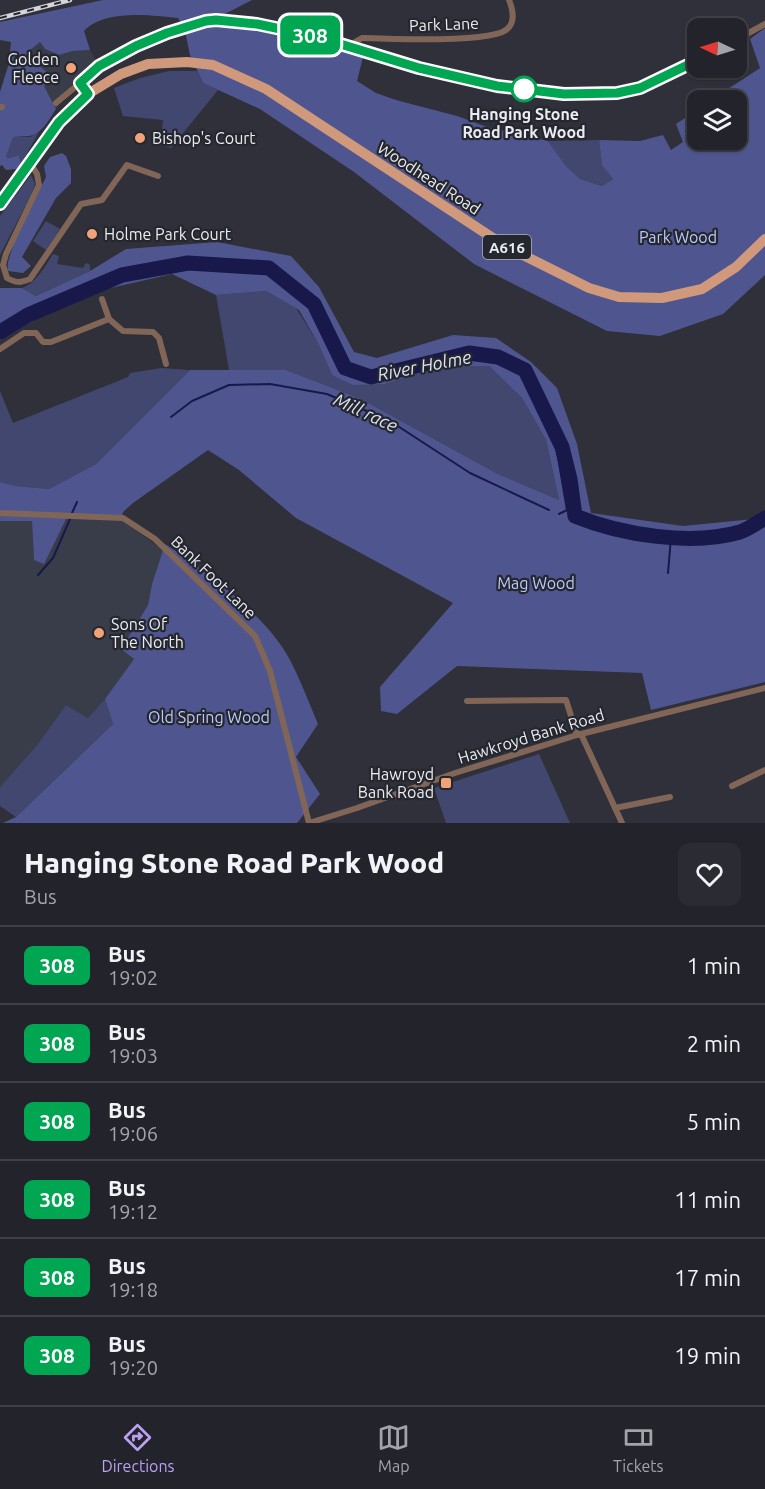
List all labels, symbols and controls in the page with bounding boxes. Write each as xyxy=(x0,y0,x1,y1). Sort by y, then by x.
street label: Park Lane xyxy=(409,14,479,34)
line badge: 308 xyxy=(276,15,344,54)
north arrow xyxy=(687,18,747,78)
map controls xyxy=(687,18,747,150)
text: 308 xyxy=(292,23,328,47)
place label: Golden Fleece xyxy=(8,50,59,86)
marker: Golden Fleece xyxy=(64,61,78,75)
marker: Hanging Stone Road Park Wood xyxy=(511,76,537,102)
button: layers xyxy=(687,90,747,150)
place label: Hanging Stone Road Park Wood xyxy=(462,105,586,141)
place label: Bishop's Court xyxy=(152,129,256,147)
marker: Bishop's Court xyxy=(133,131,147,145)
street label: Woodhead Road xyxy=(374,138,484,218)
place label: Holme Park Court xyxy=(104,225,232,243)
marker: Holme Park Court xyxy=(85,227,99,241)
park label: Park Wood xyxy=(639,228,717,246)
road number: A616 xyxy=(483,235,531,259)
water label: River Holme xyxy=(375,346,473,384)
water label: Mill race xyxy=(331,389,401,435)
street label: Bank Foot Lane xyxy=(168,532,260,622)
park label: Mag Wood xyxy=(497,574,575,592)
place label: Sons Of The North xyxy=(111,615,184,651)
marker: Sons Of The North xyxy=(92,626,106,640)
street label: Hawkroyd Bank Road xyxy=(456,705,606,767)
park label: Old Spring Wood xyxy=(148,708,270,726)
place label: Hawroyd Bank Road xyxy=(358,765,434,801)
marker: Hawroyd Bank Road xyxy=(439,776,453,790)
button: heart xyxy=(678,843,741,906)
text: Hanging Stone Road Park Wood xyxy=(24,847,444,878)
text: Bus xyxy=(24,885,57,908)
text: Bus xyxy=(108,941,146,966)
text: 308 xyxy=(39,953,75,977)
text: 1 min xyxy=(687,953,741,978)
text: 19:02 xyxy=(108,966,158,989)
text: Bus xyxy=(108,1019,146,1044)
text: 308 xyxy=(39,1031,75,1055)
text: 2 min xyxy=(687,1031,741,1056)
text: 19:03 xyxy=(108,1044,158,1067)
text: Bus xyxy=(108,1097,146,1122)
text: 308 xyxy=(39,1109,75,1133)
text: 5 min xyxy=(687,1109,741,1134)
text: 19:06 xyxy=(108,1122,158,1145)
text: Bus xyxy=(108,1175,146,1200)
text: 308 xyxy=(39,1187,75,1211)
text: 11 min xyxy=(674,1187,741,1212)
text: 19:12 xyxy=(108,1200,158,1223)
text: Bus xyxy=(108,1253,146,1278)
text: 308 xyxy=(39,1265,75,1289)
text: 17 min xyxy=(674,1265,741,1290)
text: 19:18 xyxy=(108,1278,158,1301)
text: Bus xyxy=(108,1331,146,1356)
text: 308 xyxy=(39,1343,75,1367)
text: 19 min xyxy=(674,1343,741,1368)
text: 19:20 xyxy=(108,1356,158,1379)
tab: Directions xyxy=(101,1421,175,1475)
tab: Map xyxy=(377,1421,410,1475)
tab: Tickets xyxy=(613,1421,664,1475)

